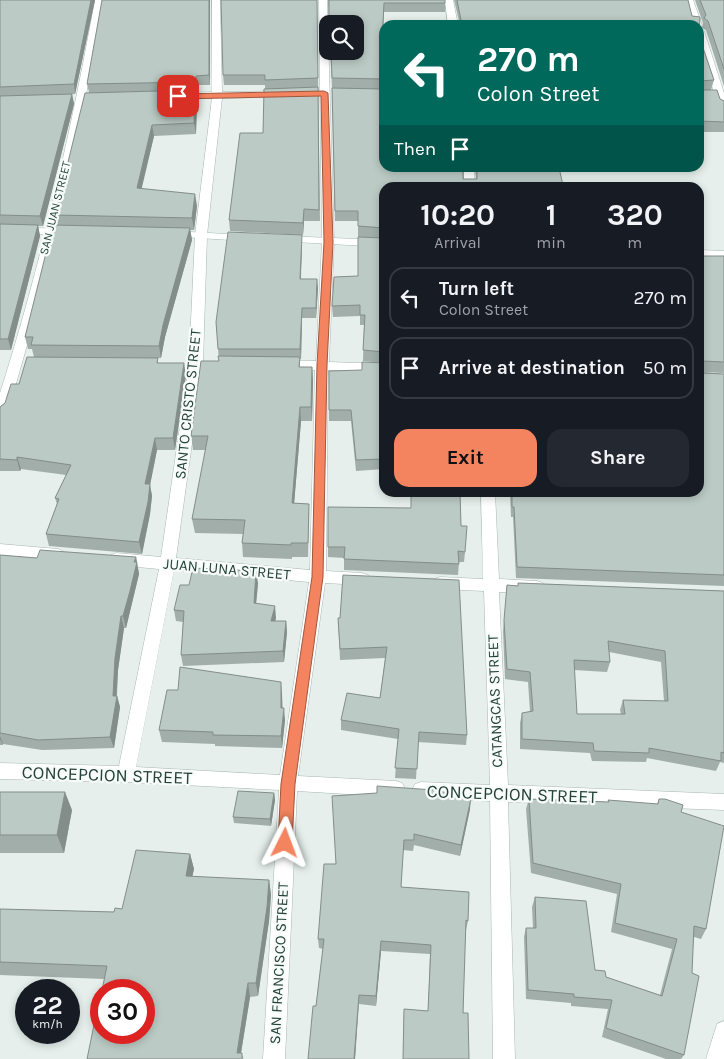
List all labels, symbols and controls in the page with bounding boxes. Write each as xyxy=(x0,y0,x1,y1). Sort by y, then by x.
map controls xyxy=(319,15,364,60)
button: search xyxy=(319,15,364,60)
text: 270 m xyxy=(477,39,580,80)
icon: left xyxy=(394,40,459,105)
pin xyxy=(157,75,199,117)
text: Colon Street xyxy=(477,81,600,107)
icon: arrive xyxy=(164,82,192,110)
icon: arrive xyxy=(446,135,474,163)
text: Then xyxy=(394,138,436,160)
street label: SAN JUAN STREET xyxy=(37,160,73,256)
text: 10:20 xyxy=(420,197,495,233)
text: 1 xyxy=(546,197,556,233)
text: 320 xyxy=(607,197,663,233)
text: Arrival xyxy=(434,233,481,252)
text: min xyxy=(536,233,566,252)
text: m xyxy=(627,233,642,252)
text: Turn left xyxy=(439,278,514,300)
icon: left xyxy=(396,284,424,312)
text: 270 m xyxy=(634,287,687,309)
text: Colon Street xyxy=(439,300,528,319)
street label: SANTO CRISTO STREET xyxy=(171,327,205,480)
icon: arrive xyxy=(396,354,424,382)
text: Arrive at destination xyxy=(439,357,625,379)
text: 50 m xyxy=(643,357,687,379)
button: Exit xyxy=(394,429,537,487)
button: Share xyxy=(547,429,689,487)
street label: JUAN LUNA STREET xyxy=(163,554,292,584)
street label: CATANGCAS STREET xyxy=(484,634,506,768)
street label: CONCEPCION STREET xyxy=(21,761,193,789)
street label: CONCEPCION STREET xyxy=(426,780,598,808)
position arrow xyxy=(258,816,310,868)
street label: SAN FRANCISCO STREET xyxy=(266,881,292,1045)
speed limit sign: 30 xyxy=(90,979,155,1044)
text: 22 xyxy=(32,991,63,1020)
text: km/h xyxy=(32,1017,63,1031)

